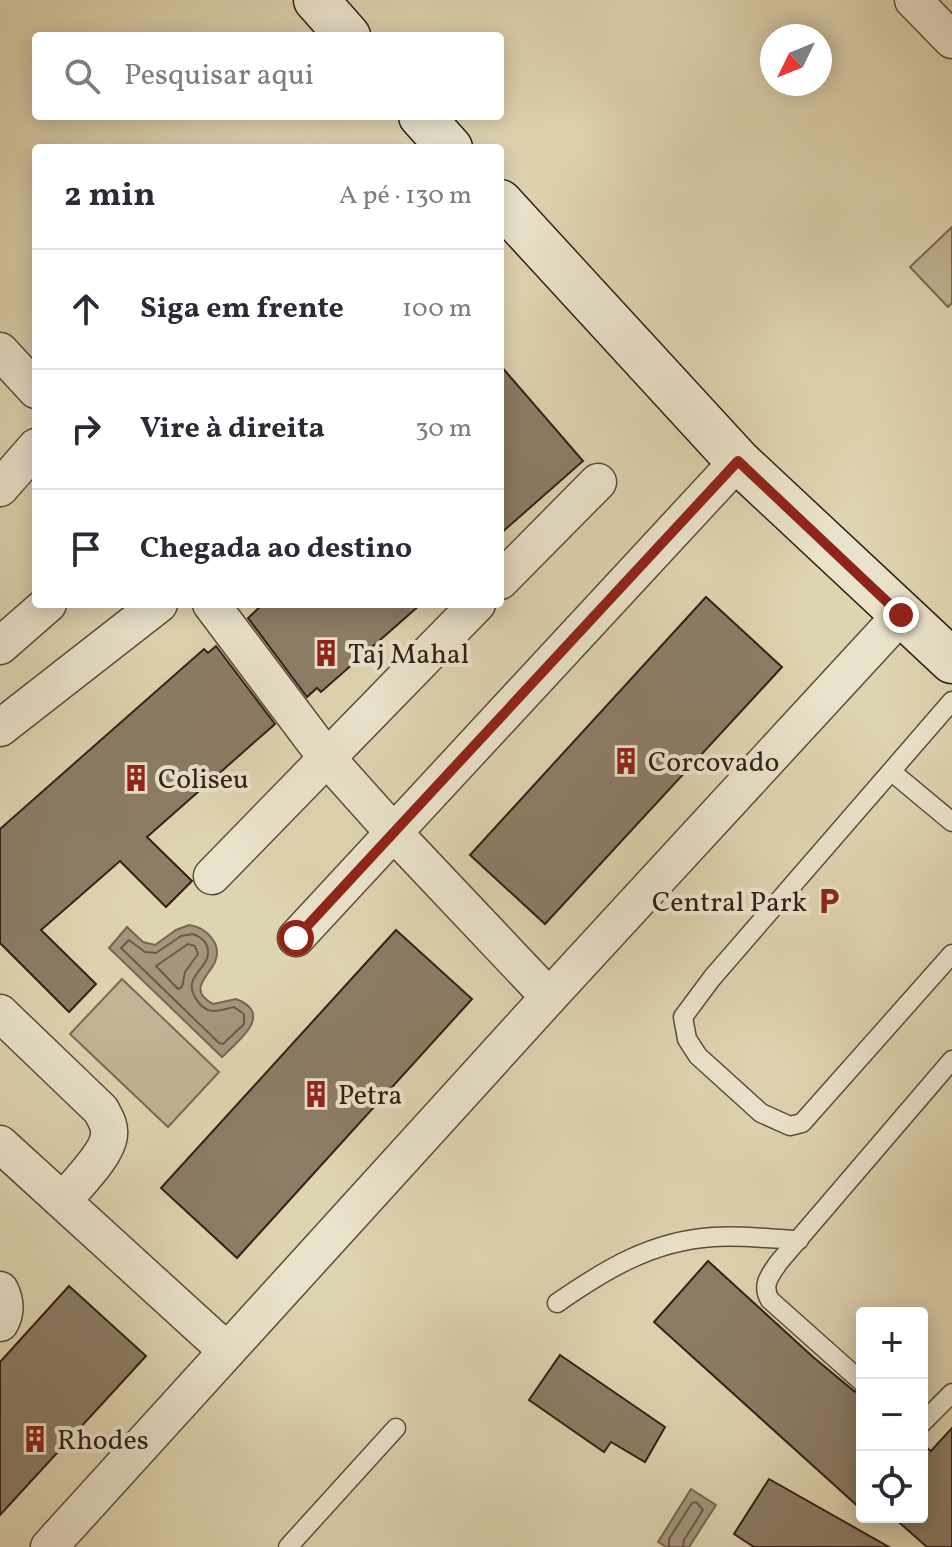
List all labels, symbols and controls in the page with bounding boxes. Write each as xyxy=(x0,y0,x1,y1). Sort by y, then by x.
north arrow xyxy=(760,24,832,96)
search box xyxy=(32,32,504,120)
icon: search xyxy=(60,54,104,98)
text: Pesquisar aqui xyxy=(124,55,314,97)
text: 2 min xyxy=(64,173,156,220)
text: A pé · 130 m xyxy=(339,178,472,214)
icon: ahead xyxy=(64,287,108,331)
text: Siga em frente xyxy=(140,288,344,330)
text: 100 m xyxy=(402,291,472,327)
icon: right xyxy=(64,407,108,451)
text: Vire à direita xyxy=(140,408,325,450)
text: 30 m xyxy=(415,411,472,447)
icon: arrive xyxy=(64,527,108,571)
text: Chegada ao destino xyxy=(140,528,412,570)
route end xyxy=(883,597,919,633)
place label: Taj Mahal xyxy=(348,636,469,675)
building icon: Taj Mahal xyxy=(311,638,341,668)
place label: Corcovado xyxy=(648,744,779,783)
building icon: Corcovado xyxy=(611,746,641,776)
place label: Coliseu xyxy=(158,761,249,800)
building icon: Coliseu xyxy=(121,763,151,793)
place label: Central Park xyxy=(652,884,807,923)
parking icon: Central Park xyxy=(814,886,844,916)
route start xyxy=(278,920,314,956)
place label: Petra xyxy=(338,1077,402,1116)
building icon: Petra xyxy=(301,1079,331,1109)
map controls xyxy=(856,1307,928,1523)
button: + xyxy=(856,1307,928,1379)
button: − xyxy=(856,1379,928,1451)
place label: Rhodes xyxy=(57,1422,149,1461)
building icon: Rhodes xyxy=(20,1424,50,1454)
button: locate xyxy=(856,1451,928,1523)

